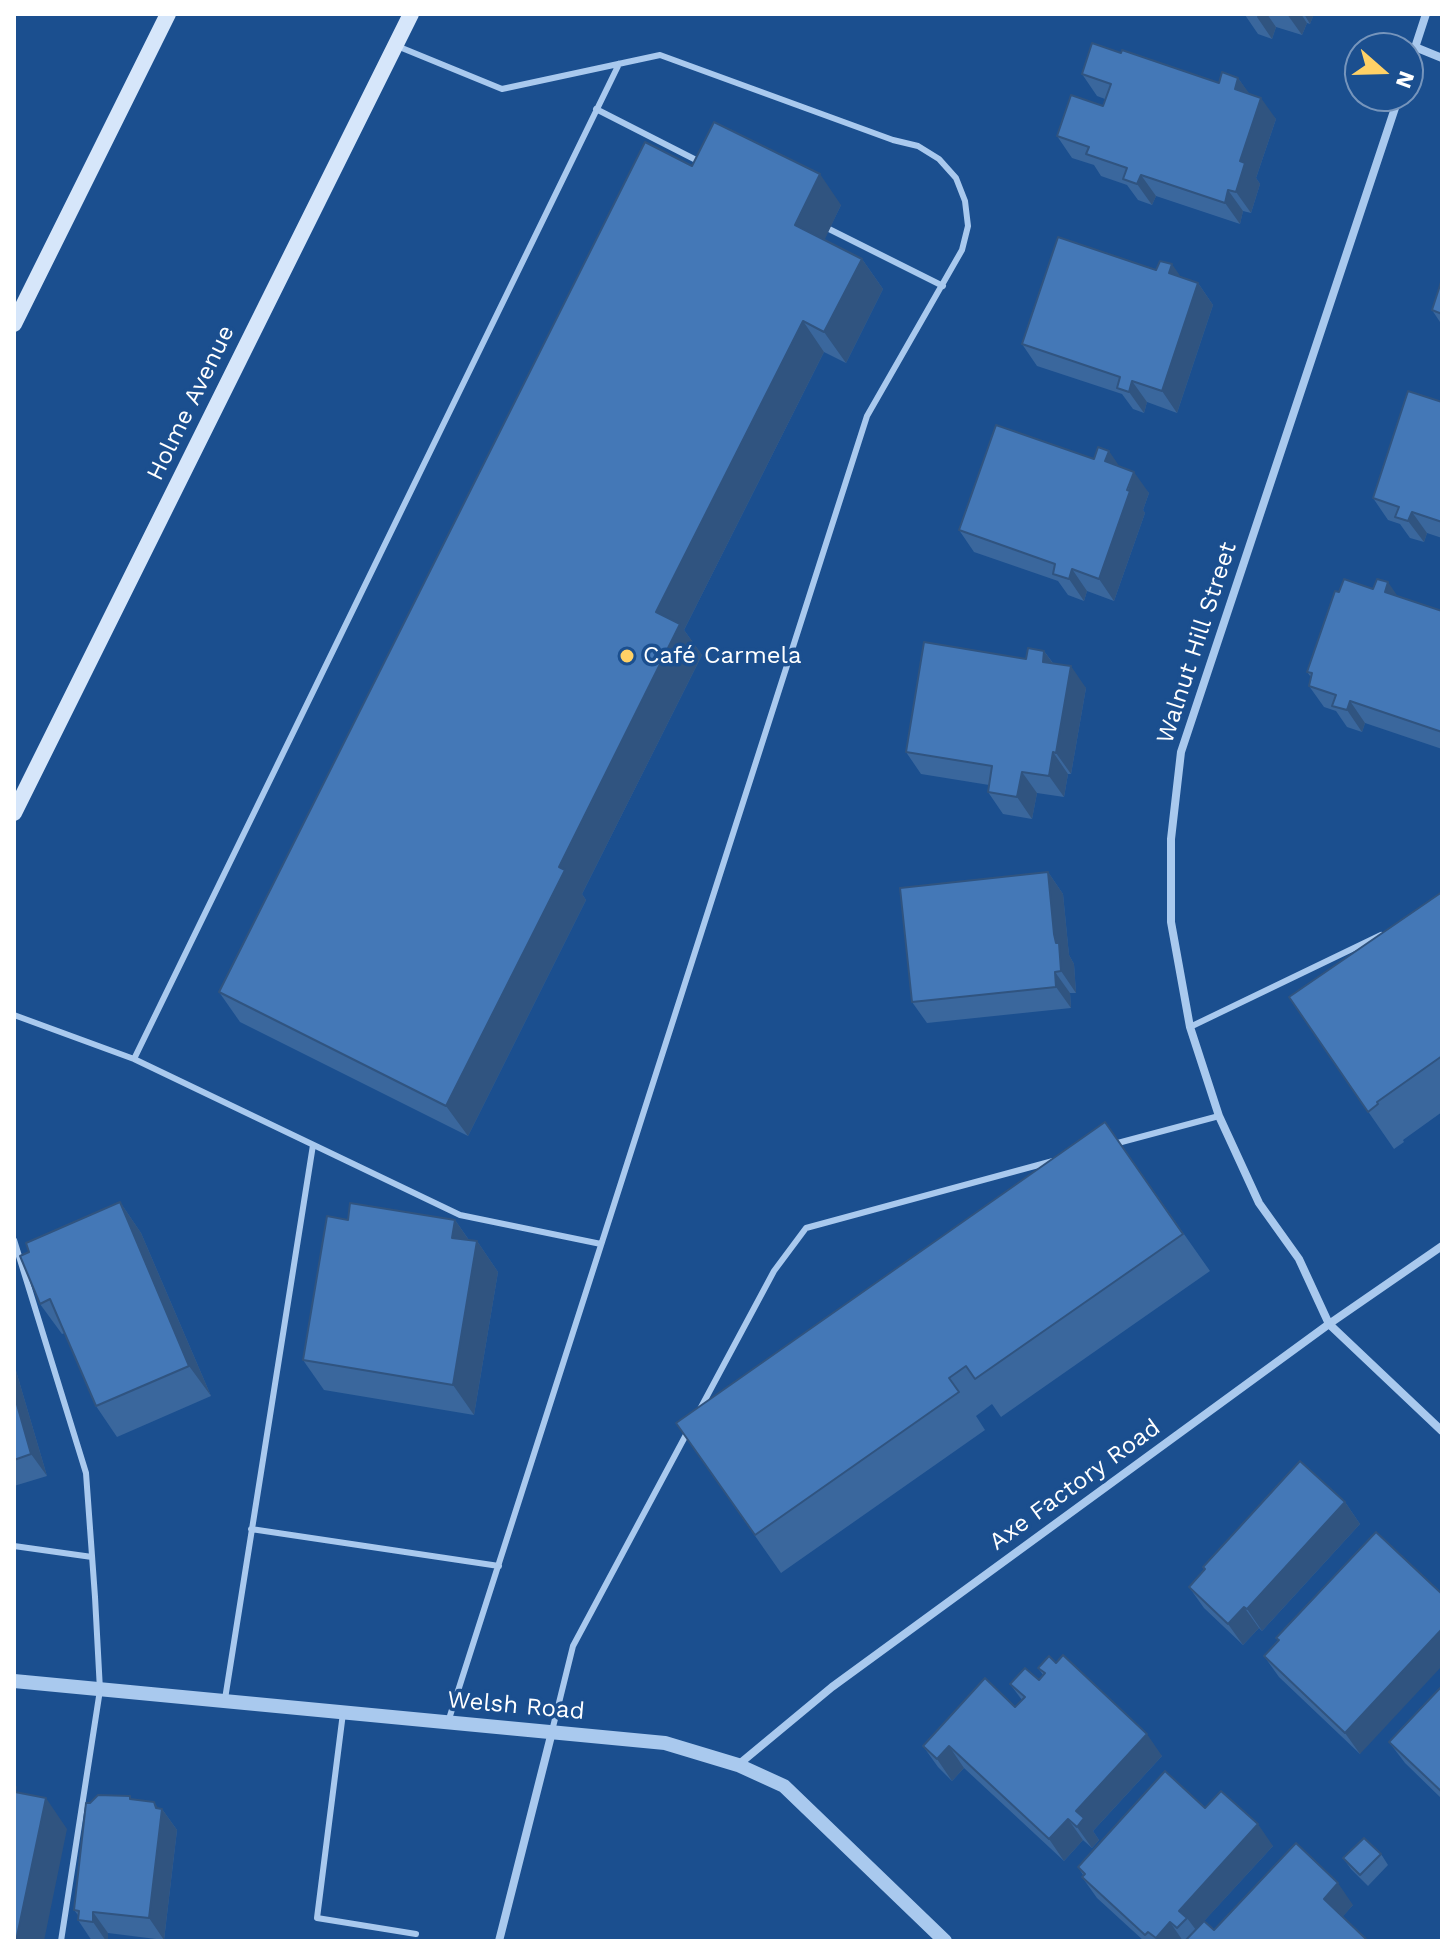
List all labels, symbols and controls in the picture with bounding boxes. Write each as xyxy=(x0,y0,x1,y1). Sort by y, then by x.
north arrow xyxy=(1344,32,1424,112)
text: N xyxy=(1391,68,1420,92)
street label: Holme Avenue xyxy=(141,321,241,485)
street label: Walnut Hill Street xyxy=(1151,539,1243,747)
place label: Café Carmela xyxy=(643,642,802,670)
marker: Café Carmela xyxy=(618,647,636,665)
street label: Axe Factory Road xyxy=(984,1413,1166,1557)
street label: Welsh Road xyxy=(446,1686,586,1726)

